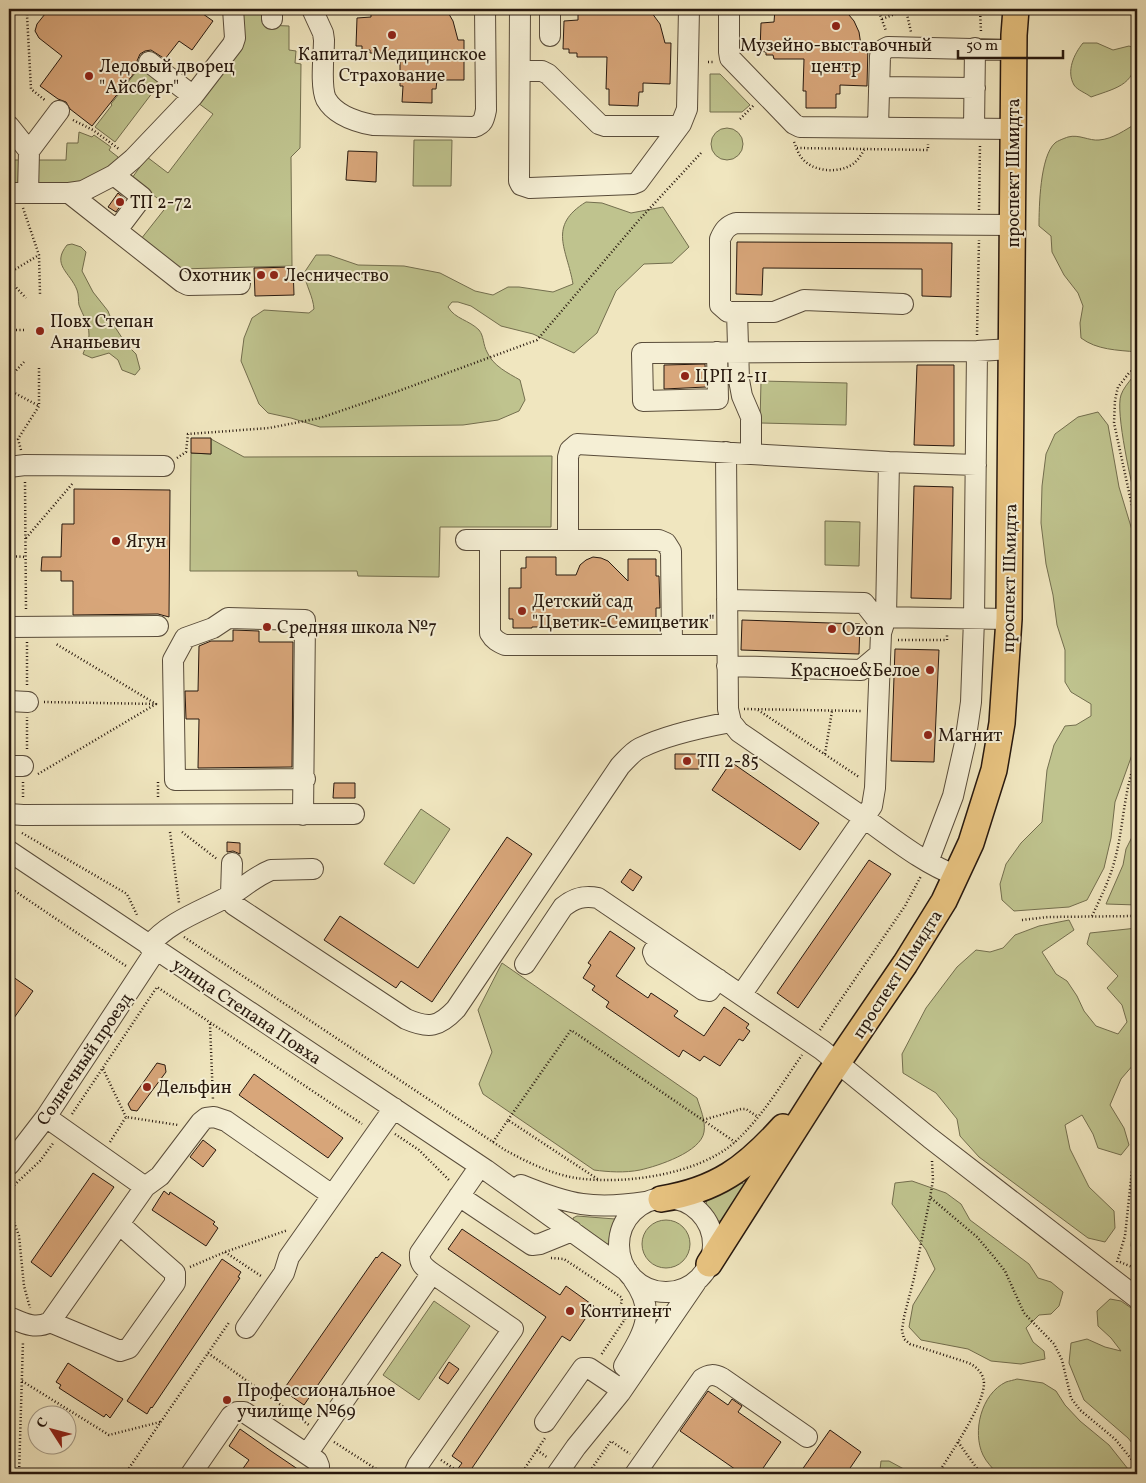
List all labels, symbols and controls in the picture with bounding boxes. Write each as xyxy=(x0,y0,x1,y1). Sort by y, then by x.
marker: Музейно-выставочный центр xyxy=(830,20,842,32)
scale bar xyxy=(958,28,1064,60)
marker: Капитал Медицинское Страхование xyxy=(386,29,398,41)
place label: Музейно-выставочный центр xyxy=(740,34,932,80)
text: 50 m xyxy=(966,36,998,57)
place label: Капитал Медицинское Страхование xyxy=(298,43,486,89)
place label: Ледовый дворец "Айсберг" xyxy=(99,55,235,101)
marker: Ледовый дворец "Айсберг" xyxy=(83,70,95,82)
street label: проспект Шмидта xyxy=(1002,98,1027,248)
place label: ТП 2-72 xyxy=(130,191,192,216)
marker: ТП 2-72 xyxy=(114,196,126,208)
place label: Охотник xyxy=(179,264,251,289)
place label: Лесничество xyxy=(284,264,389,289)
marker: Охотник xyxy=(255,269,267,281)
marker: Лесничество xyxy=(268,269,280,281)
place label: Повх Степан Ананьевич xyxy=(50,310,154,356)
marker: Повх Степан Ананьевич xyxy=(34,325,46,337)
place label: ЦРП 2-11 xyxy=(695,365,768,390)
marker: ЦРП 2-11 xyxy=(679,370,691,382)
street label: проспект Шмидта xyxy=(997,503,1024,653)
place label: Ягун xyxy=(126,530,166,555)
marker: Ягун xyxy=(110,535,122,547)
place label: Детский сад "Цветик-Семицветик" xyxy=(532,590,715,636)
marker: Детский сад "Цветик-Семицветик" xyxy=(516,605,528,617)
place label: Средняя школа №7 xyxy=(277,616,437,641)
place label: Ozon xyxy=(842,618,885,643)
marker: Средняя школа №7 xyxy=(261,621,273,633)
marker: Ozon xyxy=(826,623,838,635)
place label: Красное&Белое xyxy=(790,659,920,684)
marker: Красное&Белое xyxy=(924,664,936,676)
place label: Магнит xyxy=(938,724,1002,749)
marker: Магнит xyxy=(922,729,934,741)
place label: ТП 2-85 xyxy=(697,750,759,775)
marker: ТП 2-85 xyxy=(681,755,693,767)
street label: проспект Шмидта xyxy=(847,905,949,1044)
street label: улица Степана Повха xyxy=(166,953,326,1072)
street label: Солнечный проезд xyxy=(31,988,139,1131)
place label: Дельфин xyxy=(157,1076,232,1101)
marker: Дельфин xyxy=(141,1081,153,1093)
place label: Континент xyxy=(580,1300,671,1325)
marker: Континент xyxy=(564,1305,576,1317)
place label: Профессиональное училище №69 xyxy=(237,1379,396,1425)
marker: Профессиональное училище №69 xyxy=(221,1394,233,1406)
north arrow xyxy=(28,1406,78,1456)
text: С xyxy=(32,1414,53,1432)

